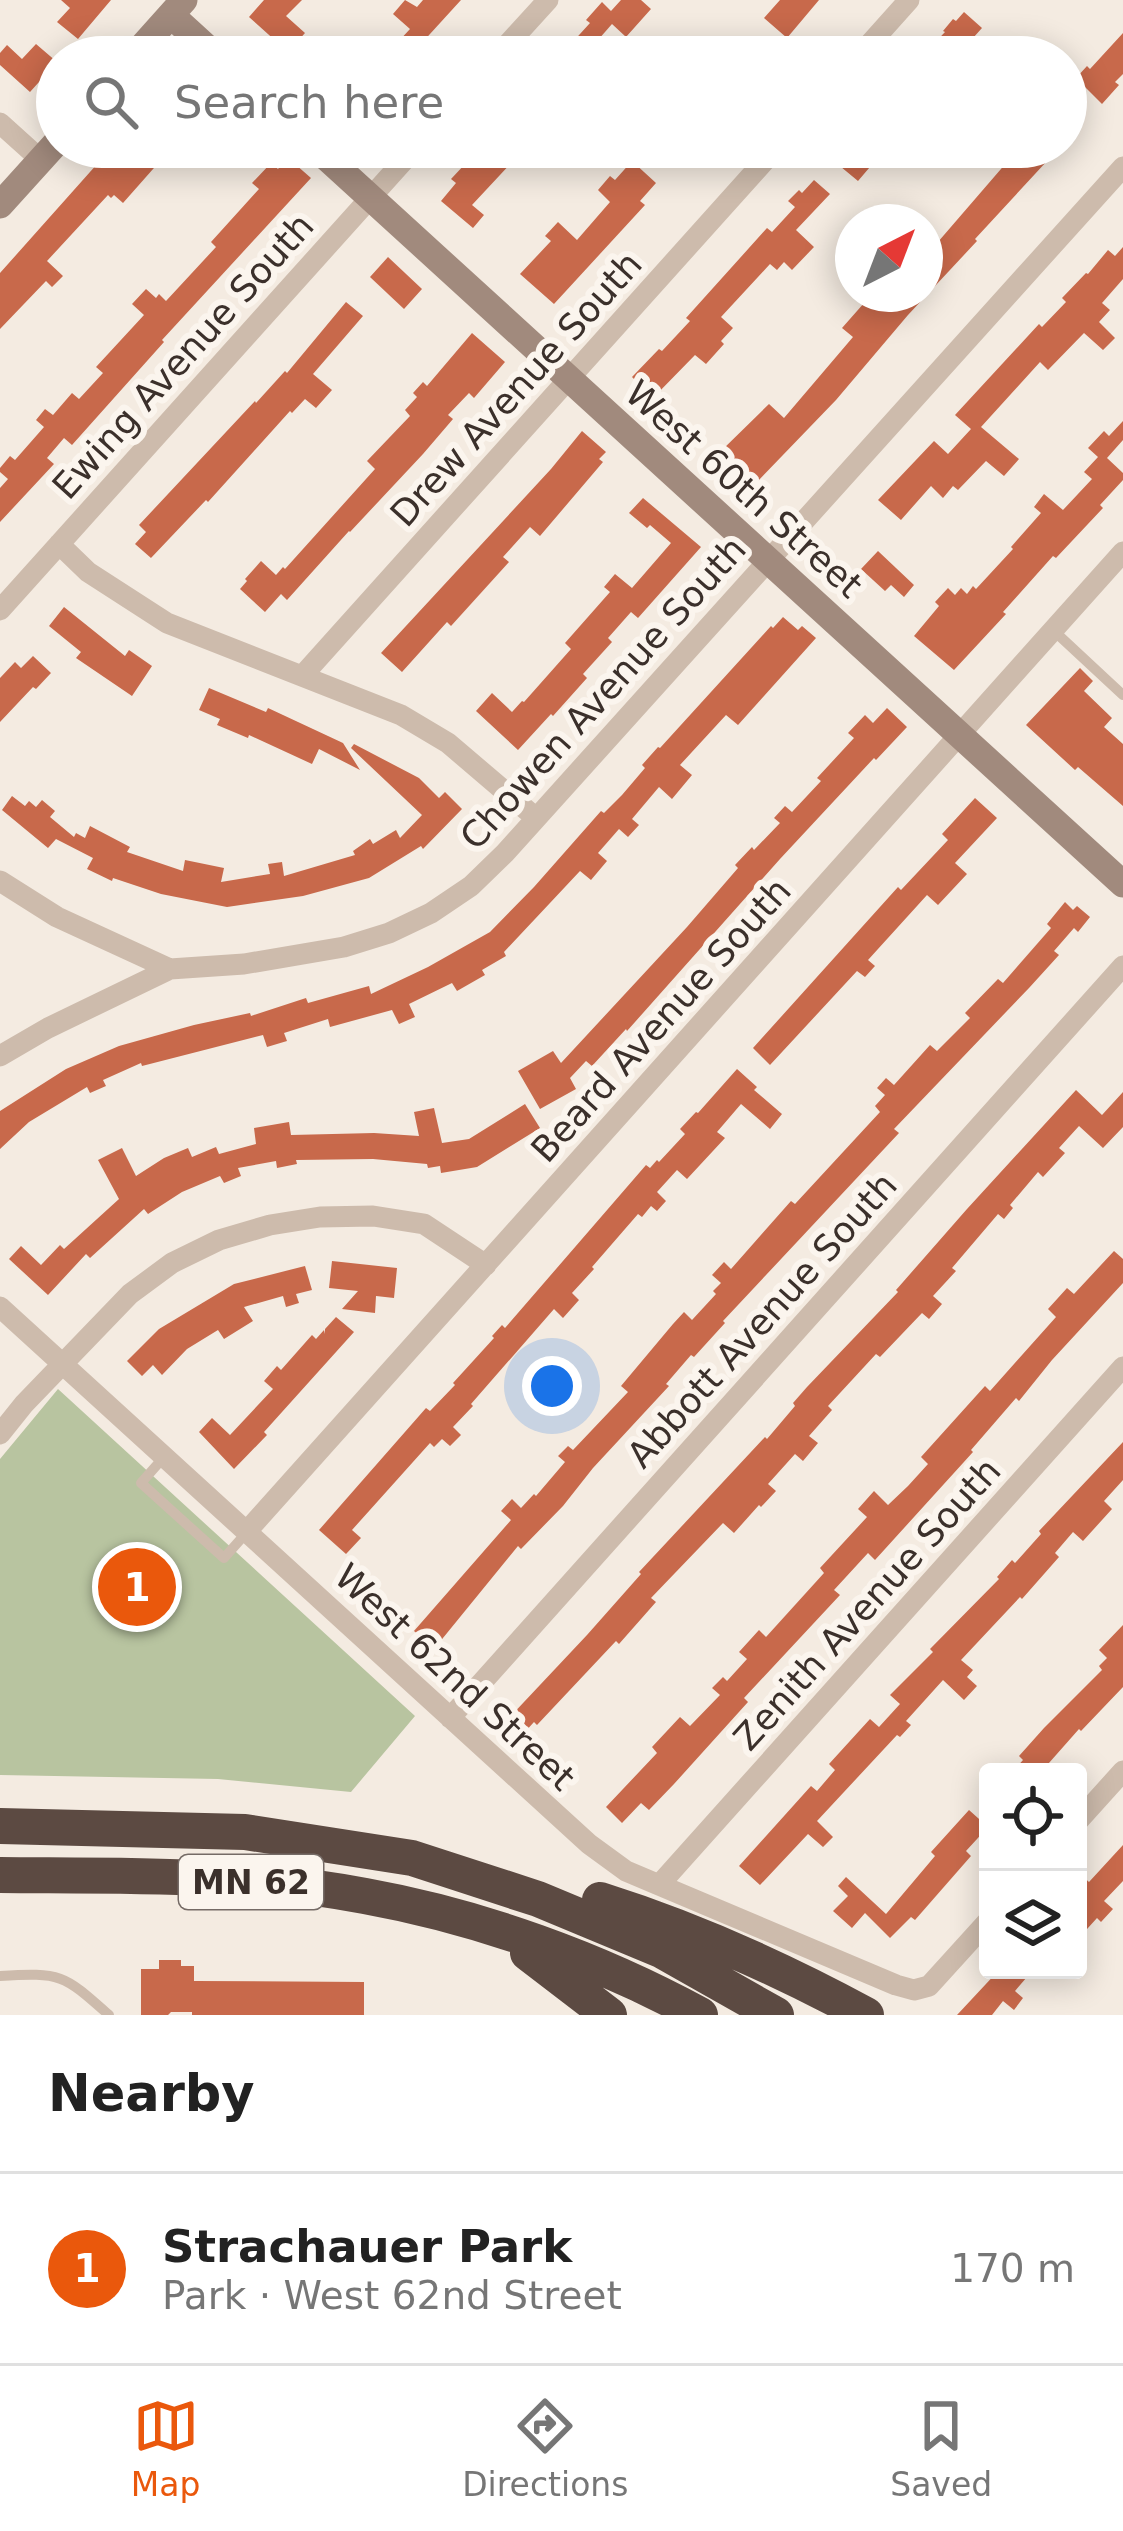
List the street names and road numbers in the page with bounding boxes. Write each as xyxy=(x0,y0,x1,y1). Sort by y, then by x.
street label: Ewing Avenue South xyxy=(44,205,322,507)
street label: Drew Avenue South xyxy=(382,244,650,534)
street label: West 60th Street xyxy=(617,372,871,606)
street label: Chowen Avenue South xyxy=(452,529,754,857)
street label: Beard Avenue South xyxy=(523,870,799,1170)
street label: Abbott Avenue South xyxy=(619,1164,905,1476)
street label: Zenith Avenue South xyxy=(725,1450,1009,1758)
street label: West 62nd Street xyxy=(327,1556,583,1798)
road number: MN 62 xyxy=(179,1855,323,1909)

